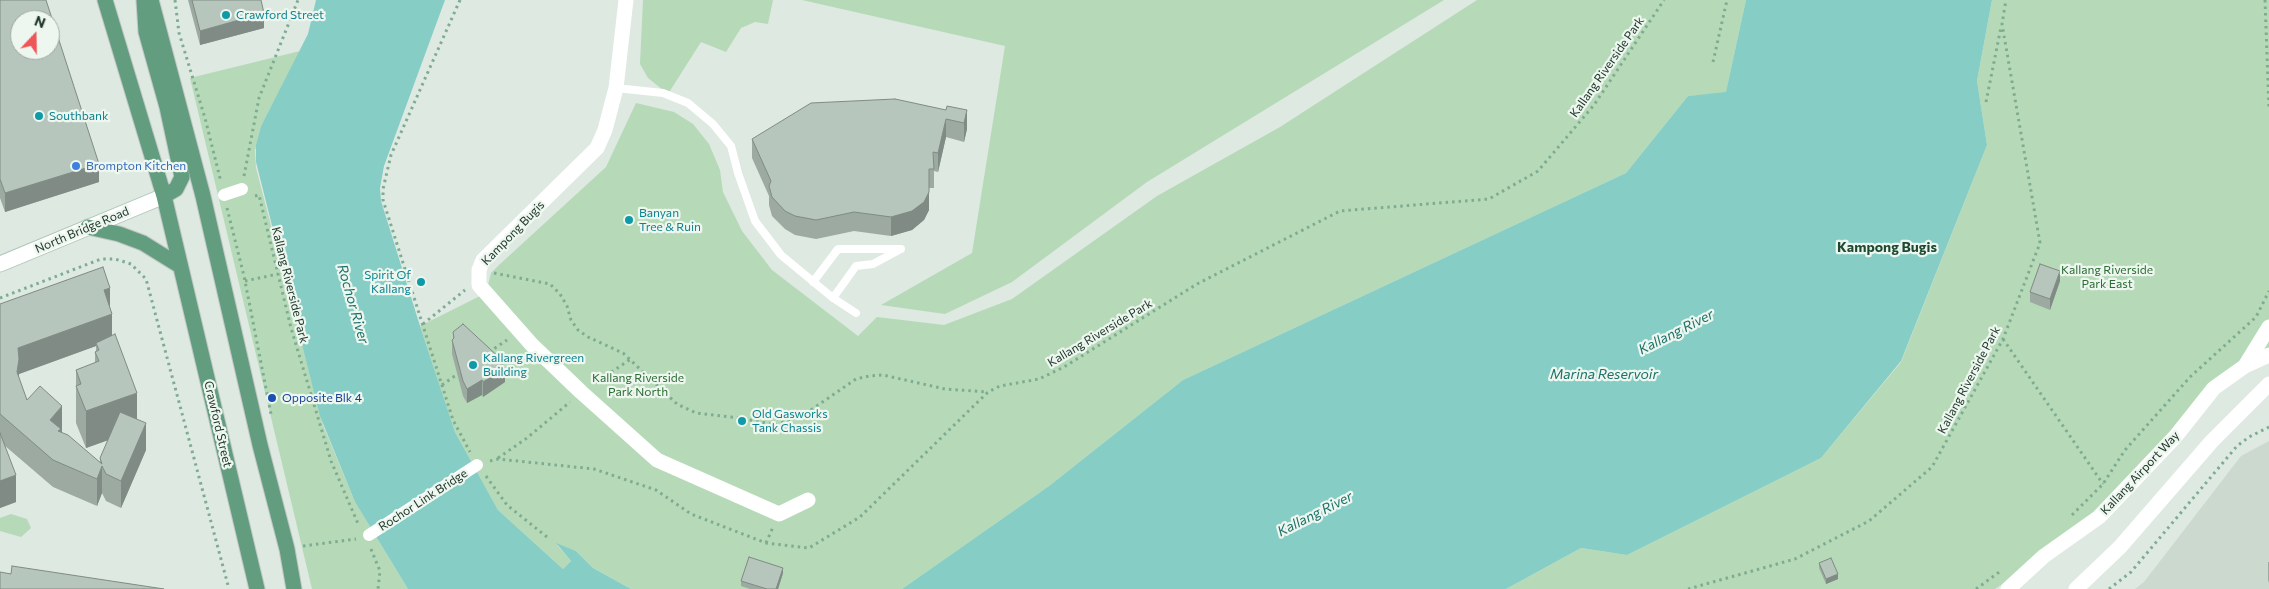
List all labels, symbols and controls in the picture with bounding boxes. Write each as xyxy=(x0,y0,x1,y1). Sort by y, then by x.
place label: Crawford Street xyxy=(236,8,324,22)
marker: Crawford Street xyxy=(220,9,232,21)
north arrow xyxy=(10,10,60,60)
text: N xyxy=(32,12,48,31)
street label: Kallang Riverside Park xyxy=(1567,14,1647,120)
place label: Southbank xyxy=(49,109,108,123)
marker: Southbank xyxy=(33,110,45,122)
place label: Brompton Kitchen xyxy=(86,159,186,173)
marker: Brompton Kitchen xyxy=(70,160,82,172)
street label: Kampong Bugis xyxy=(479,198,547,268)
street label: North Bridge Road xyxy=(33,204,131,256)
place label: Banyan Tree & Ruin xyxy=(639,206,701,234)
marker: Banyan Tree & Ruin xyxy=(623,214,635,226)
street label: Kallang Riverside Park xyxy=(269,225,311,345)
district label: Kampong Bugis xyxy=(1837,239,1937,255)
water label: Rochor River xyxy=(334,262,372,346)
park label: Kallang Riverside Park East xyxy=(2061,263,2153,291)
place label: Spirit Of Kallang xyxy=(364,268,411,296)
marker: Spirit Of Kallang xyxy=(415,276,427,288)
street label: Kallang Riverside Park xyxy=(1045,296,1155,370)
water label: Kallang River xyxy=(1635,306,1717,358)
street label: Kallang Riverside Park xyxy=(1935,324,2003,436)
place label: Kallang Rivergreen Building xyxy=(483,351,584,379)
marker: Kallang Rivergreen Building xyxy=(467,359,479,371)
water label: Marina Reservoir xyxy=(1550,366,1658,382)
park label: Kallang Riverside Park North xyxy=(592,371,684,399)
street label: Crawford Street xyxy=(201,380,235,468)
place label: Opposite Blk 4 xyxy=(282,391,362,405)
marker: Opposite Blk 4 xyxy=(266,392,278,404)
place label: Old Gasworks Tank Chassis xyxy=(752,407,828,435)
marker: Old Gasworks Tank Chassis xyxy=(736,415,748,427)
street label: Kallang Airport Way xyxy=(2098,428,2182,518)
street label: Rochor Link Bridge xyxy=(376,466,470,534)
water label: Kallang River xyxy=(1274,488,1356,540)

